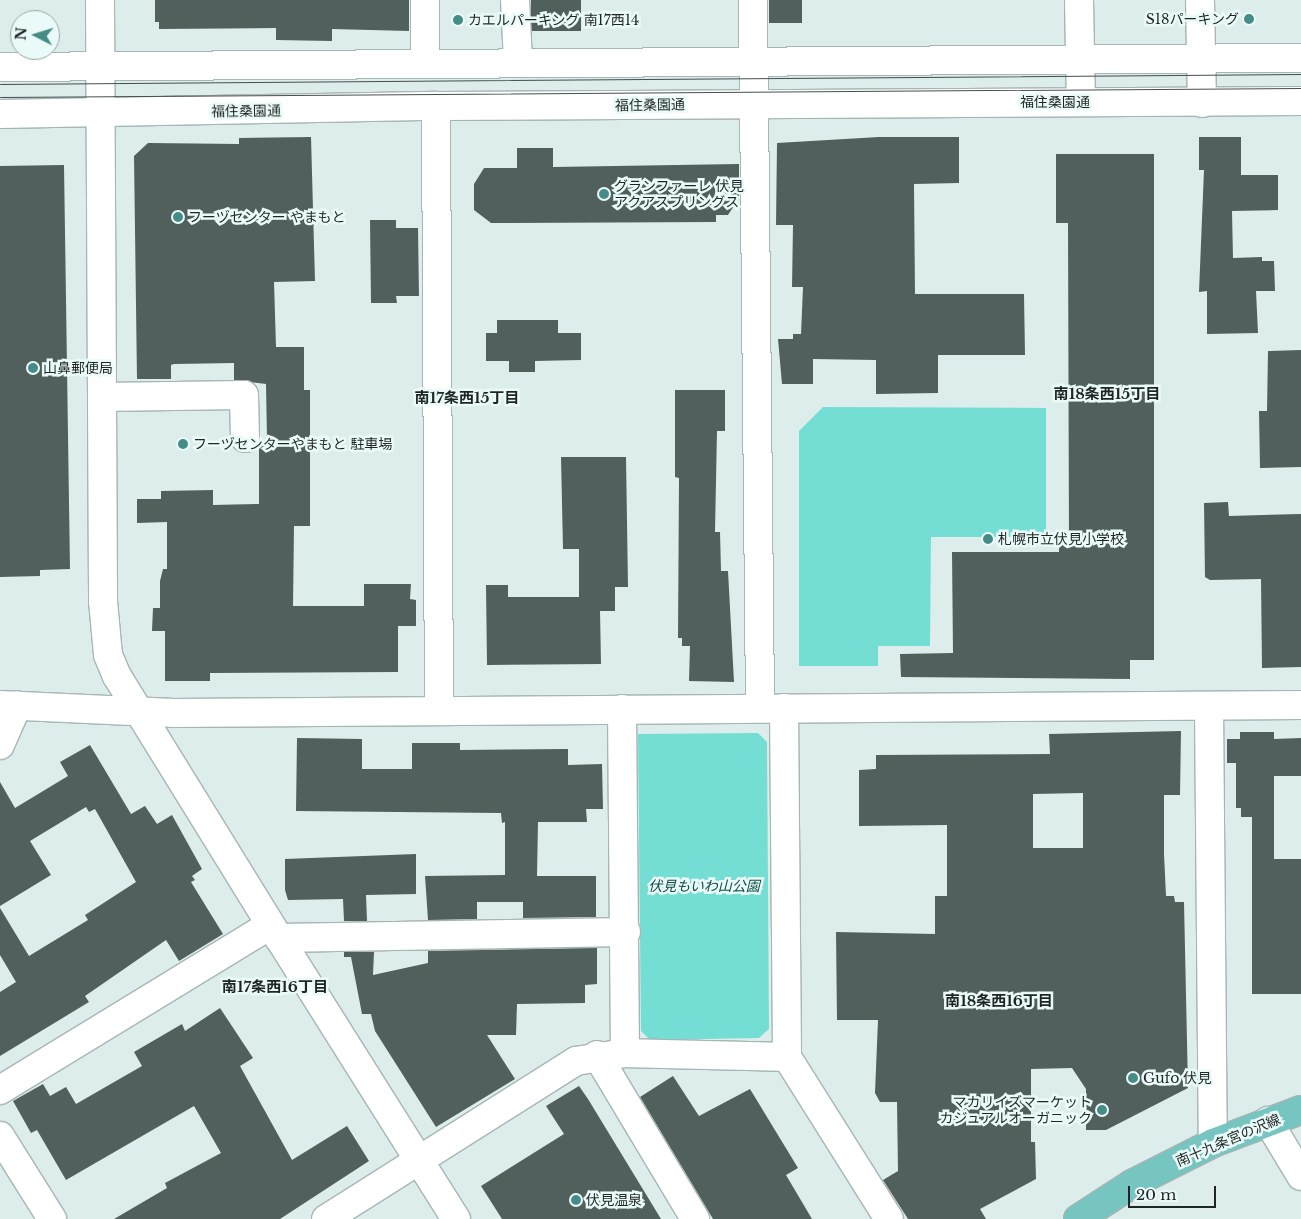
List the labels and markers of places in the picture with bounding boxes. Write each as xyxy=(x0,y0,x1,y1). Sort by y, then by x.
place label: S18パーキング xyxy=(1145,11,1239,27)
place label: カエルパーキング 南17西14 xyxy=(468,12,640,28)
marker: S18パーキング xyxy=(1243,13,1255,25)
marker: カエルパーキング 南17西14 xyxy=(452,14,464,26)
place label: グランファーレ 伏見 アクアスプリングス xyxy=(614,178,744,210)
marker: グランファーレ 伏見 アクアスプリングス xyxy=(598,188,610,200)
place label: フーヅセンター やまもと xyxy=(188,209,346,225)
marker: フーヅセンター やまもと xyxy=(172,211,184,223)
place label: 山鼻郵便局 xyxy=(43,360,113,376)
marker: 山鼻郵便局 xyxy=(27,362,39,374)
place label: フーヅセンターやまもと 駐車場 xyxy=(193,436,393,452)
marker: フーヅセンターやまもと 駐車場 xyxy=(177,438,189,450)
place label: 札幌市立伏見小学校 xyxy=(998,531,1124,547)
marker: 札幌市立伏見小学校 xyxy=(982,533,994,545)
place label: Gufo 伏見 xyxy=(1143,1070,1211,1086)
marker: Gufo 伏見 xyxy=(1127,1072,1139,1084)
place label: マカリイズマーケット カジュアルオーガニック xyxy=(938,1094,1092,1126)
marker: マカリイズマーケット カジュアルオーガニック xyxy=(1096,1104,1108,1116)
place label: 伏見温泉 xyxy=(586,1192,642,1208)
marker: 伏見温泉 xyxy=(570,1194,582,1206)

